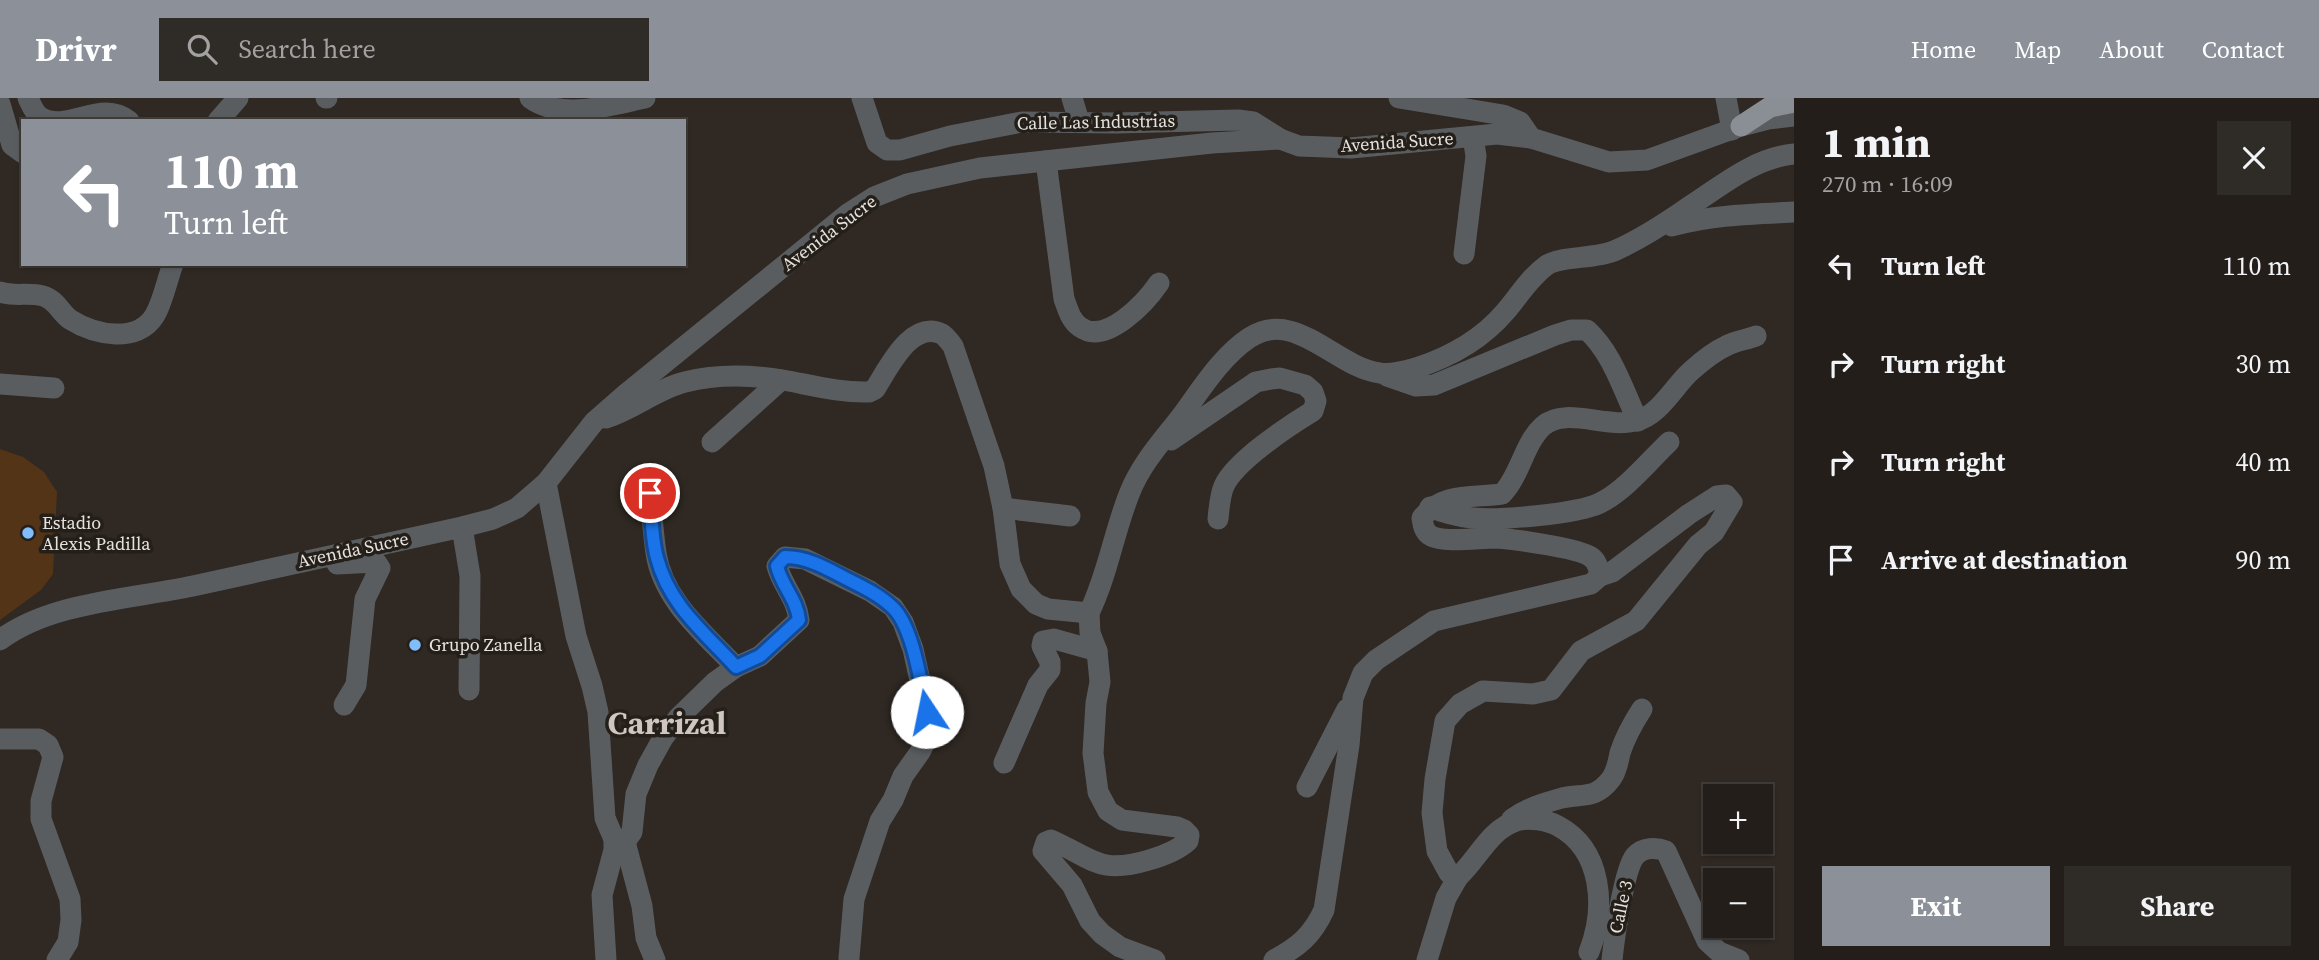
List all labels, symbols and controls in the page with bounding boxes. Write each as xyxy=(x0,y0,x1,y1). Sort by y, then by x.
search box xyxy=(159,18,649,81)
text: Drivr xyxy=(35,27,117,72)
icon: search xyxy=(183,30,221,68)
text: Search here xyxy=(239,31,376,67)
text: Home xyxy=(1911,33,1976,66)
text: Map xyxy=(2014,33,2061,66)
text: About xyxy=(2099,33,2164,66)
text: Contact xyxy=(2202,33,2284,66)
street label: Calle Las Industrias xyxy=(1017,108,1175,135)
text: 1 min xyxy=(1822,113,1931,171)
button: close xyxy=(2217,121,2291,195)
street label: Avenida Sucre xyxy=(1340,125,1454,158)
text: 110 m xyxy=(164,137,299,204)
icon: left xyxy=(49,147,140,238)
text: 270 m · 16:09 xyxy=(1822,168,1953,200)
street label: Avenida Sucre xyxy=(776,189,881,277)
text: Turn left xyxy=(164,201,288,245)
icon: left xyxy=(1822,247,1860,285)
text: Turn left xyxy=(1881,248,1985,284)
text: 110 m xyxy=(2223,248,2291,284)
icon: right xyxy=(1822,345,1860,383)
text: Turn right xyxy=(1881,346,2005,382)
text: 30 m xyxy=(2236,346,2291,382)
icon: right xyxy=(1822,443,1860,481)
text: Turn right xyxy=(1881,444,2005,480)
text: 40 m xyxy=(2236,444,2291,480)
pin xyxy=(620,463,680,523)
icon: arrive xyxy=(631,474,669,512)
place label: Estadio Alexis Padilla xyxy=(42,510,151,556)
marker: Estadio Alexis Padilla xyxy=(20,525,36,541)
street label: Avenida Sucre xyxy=(295,526,411,574)
icon: arrive xyxy=(1822,541,1860,579)
text: Arrive at destination xyxy=(1881,542,2128,578)
text: 90 m xyxy=(2236,542,2291,578)
place label: Grupo Zanella xyxy=(429,632,543,657)
marker: Grupo Zanella xyxy=(407,637,423,653)
position arrow xyxy=(890,675,964,749)
district label: Carrizal xyxy=(608,701,726,745)
map controls xyxy=(1703,784,1773,938)
button: + xyxy=(1703,784,1773,854)
button: Exit xyxy=(1822,866,2050,946)
button: Share xyxy=(2064,866,2291,946)
button: − xyxy=(1703,868,1773,938)
street label: Calle 3 xyxy=(1603,878,1638,936)

